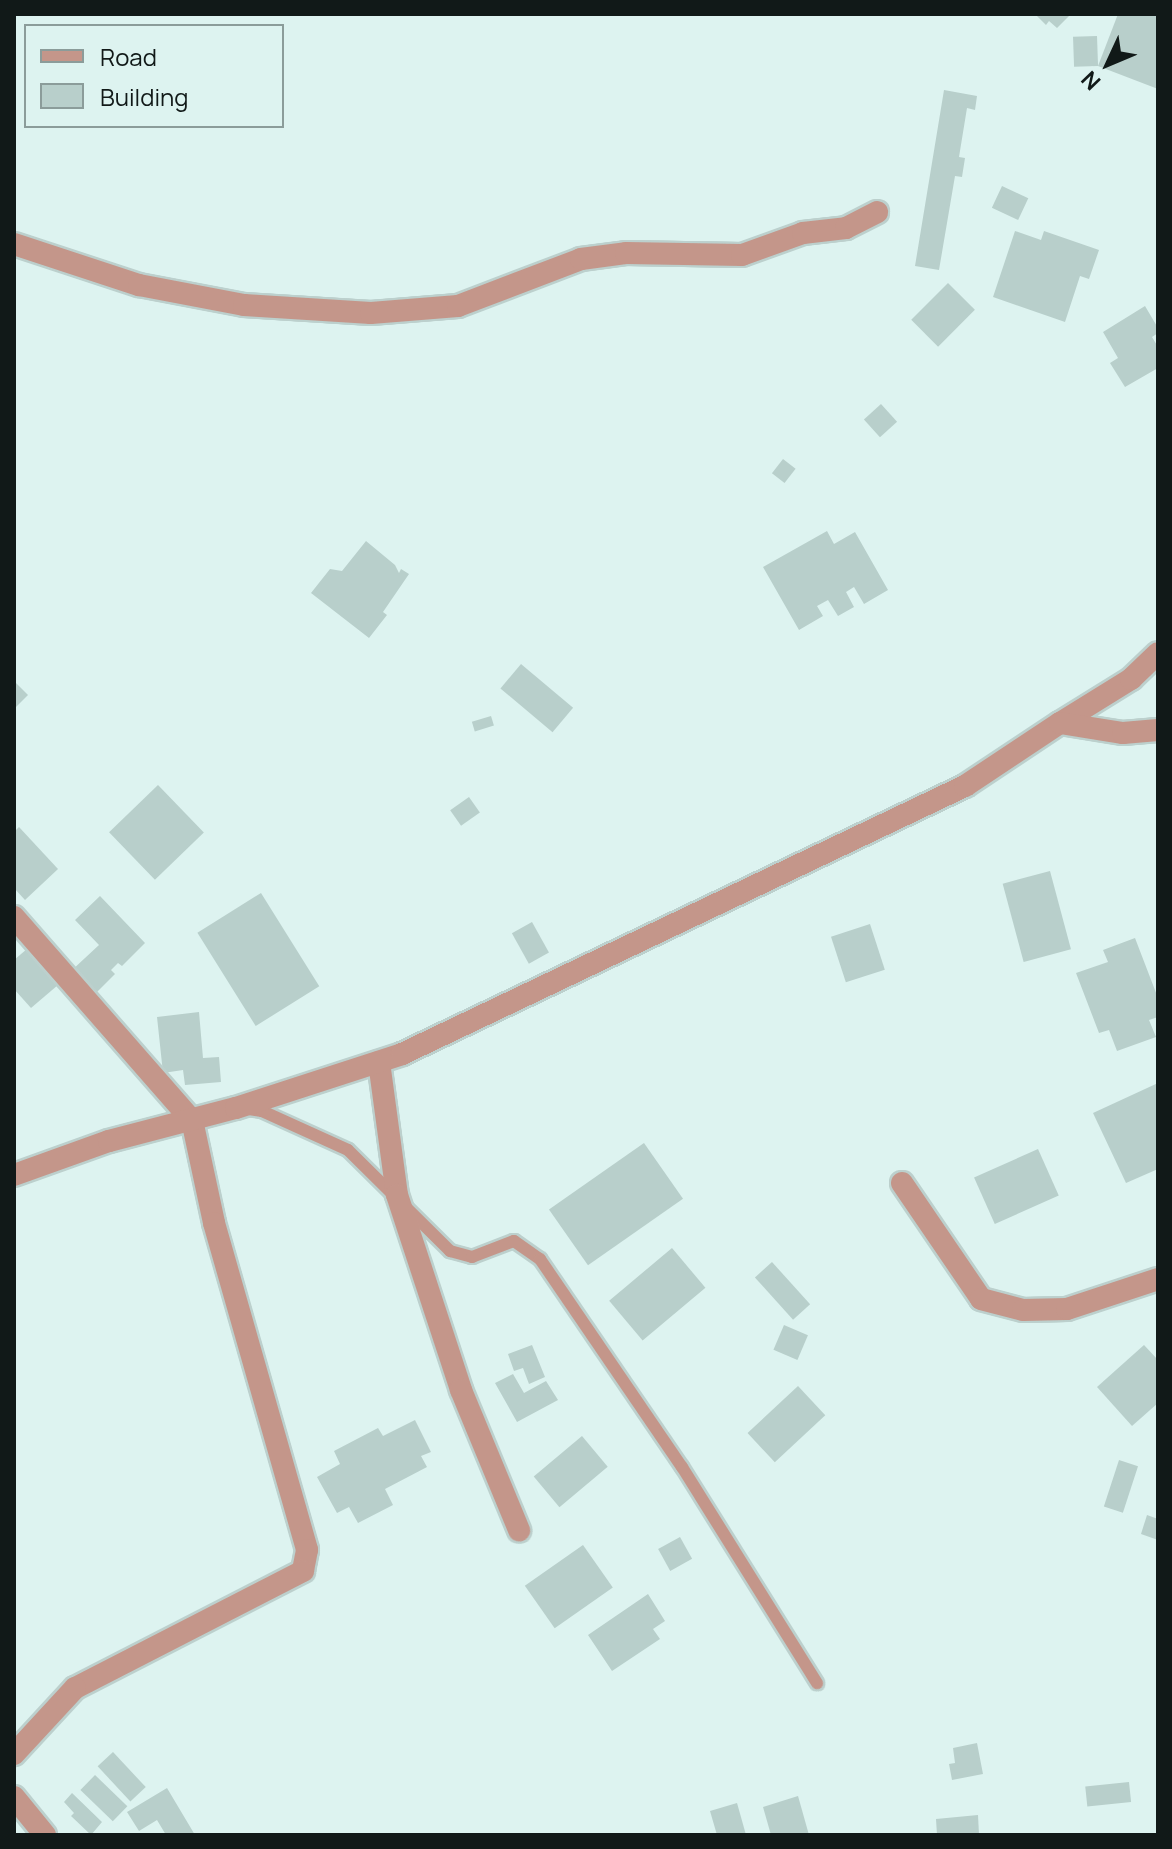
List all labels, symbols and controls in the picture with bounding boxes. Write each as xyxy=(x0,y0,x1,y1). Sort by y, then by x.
legend xyxy=(24,24,284,128)
north arrow xyxy=(1068,24,1148,104)
text: Road xyxy=(100,40,157,73)
text: N xyxy=(1074,65,1107,97)
text: Building xyxy=(100,80,188,113)

